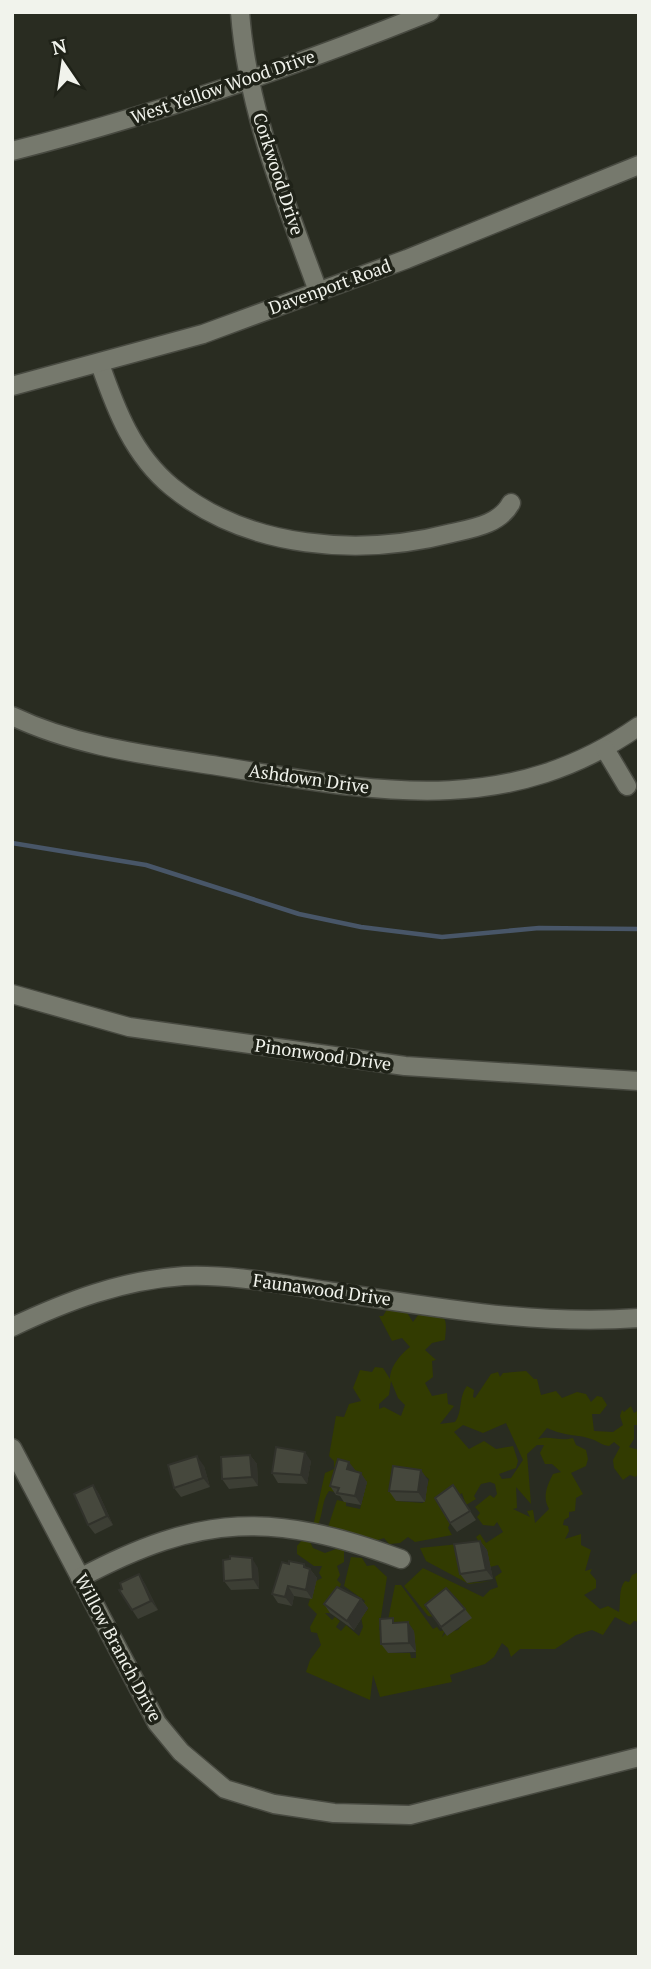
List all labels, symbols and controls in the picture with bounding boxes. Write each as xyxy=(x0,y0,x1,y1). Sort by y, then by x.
north arrow xyxy=(28,28,98,98)
text: N xyxy=(49,32,69,60)
street label: West Yellow Wood Drive xyxy=(127,43,318,129)
street label: Corkwood Drive xyxy=(248,109,310,238)
street label: Davenport Road xyxy=(265,253,394,319)
street label: Ashdown Drive xyxy=(247,758,371,798)
street label: Pinonwood Drive xyxy=(253,1033,393,1075)
street label: Faunawood Drive xyxy=(252,1267,393,1311)
street label: Willow Branch Drive xyxy=(70,1569,168,1726)

